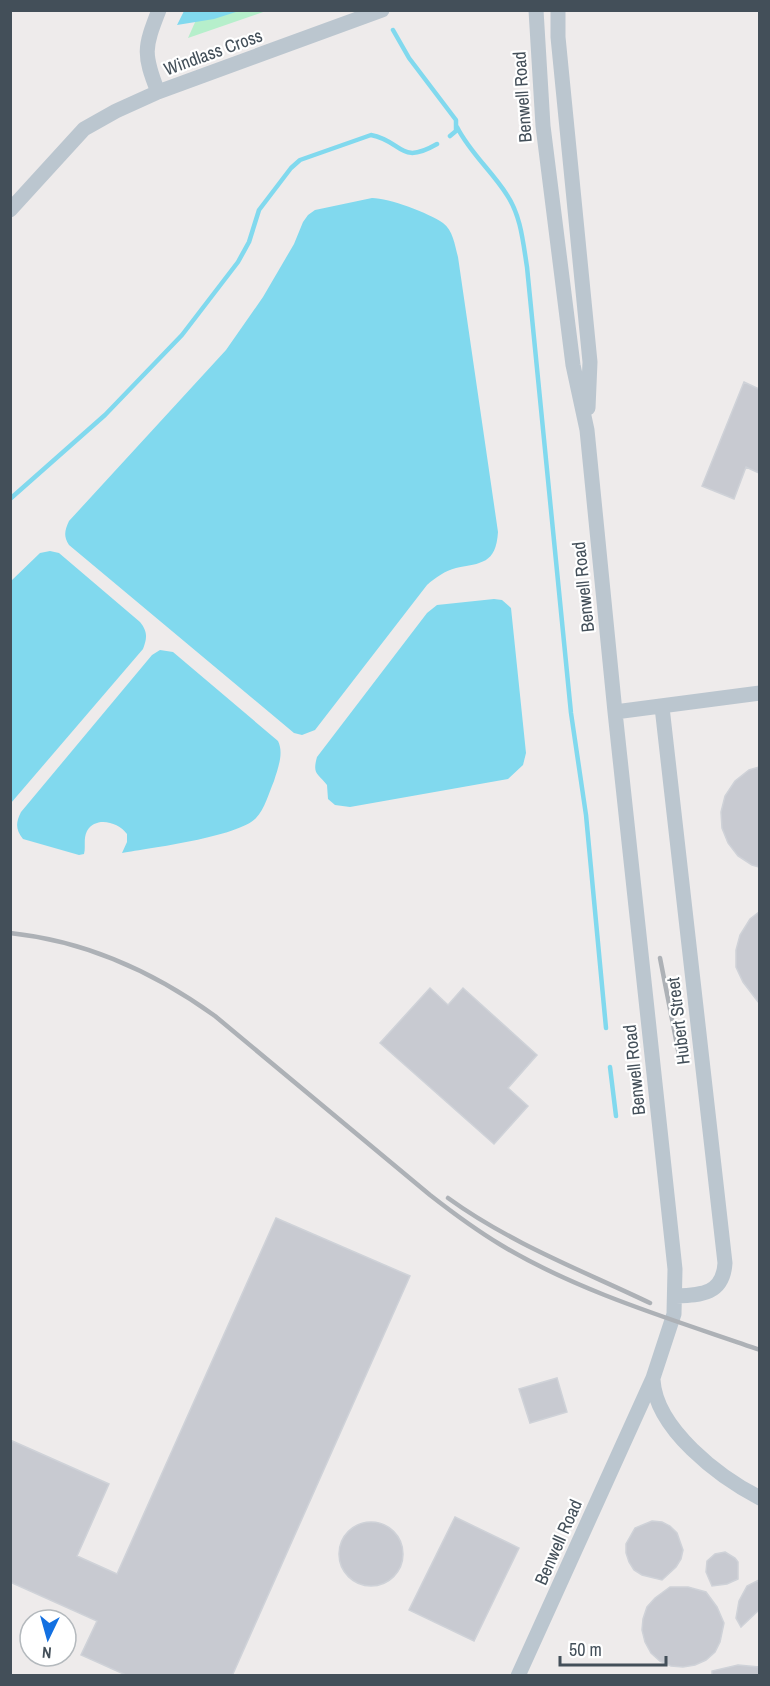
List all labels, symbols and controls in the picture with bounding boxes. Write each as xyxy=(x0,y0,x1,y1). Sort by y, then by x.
street label: Windlass Cross xyxy=(160,23,266,81)
street label: Benwell Road xyxy=(506,51,538,143)
street label: Benwell Road xyxy=(566,540,600,634)
street label: Hubert Street xyxy=(660,976,696,1066)
street label: Benwell Road xyxy=(617,1023,651,1117)
street label: Benwell Road xyxy=(528,1495,588,1589)
north arrow xyxy=(18,1608,78,1668)
scale bar xyxy=(560,1629,666,1667)
text: 50 m xyxy=(569,1637,602,1662)
text: N xyxy=(41,1642,52,1664)

